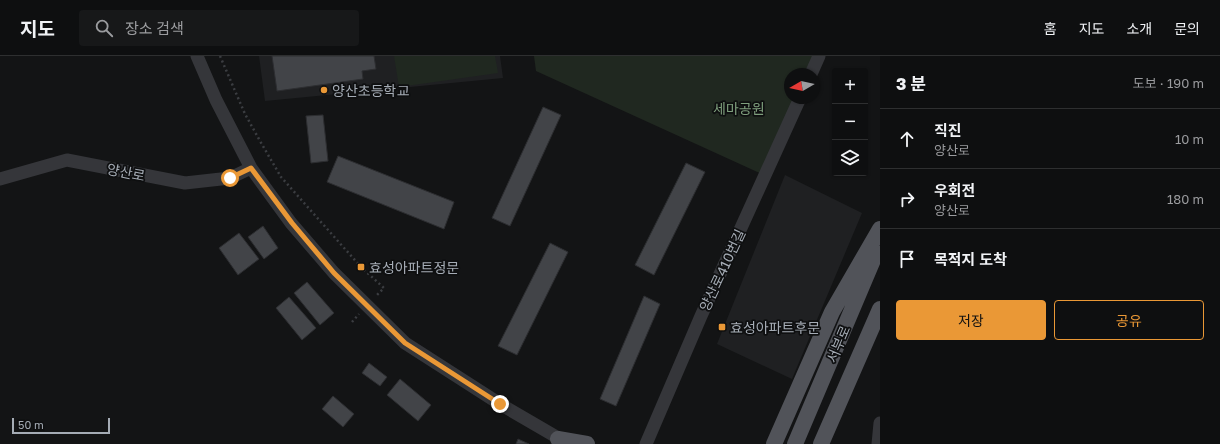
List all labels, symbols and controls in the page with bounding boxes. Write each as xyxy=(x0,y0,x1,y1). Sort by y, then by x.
search box xyxy=(79,10,359,46)
text: 지도 xyxy=(20,17,55,40)
icon: search xyxy=(93,17,115,39)
text: 장소 검색 xyxy=(125,19,184,37)
text: 홈 xyxy=(1044,20,1057,37)
text: 지도 xyxy=(1079,20,1104,37)
text: 소개 xyxy=(1126,20,1152,37)
text: 문의 xyxy=(1174,20,1200,37)
north arrow xyxy=(784,68,820,104)
map controls xyxy=(832,68,868,176)
button: + xyxy=(832,68,868,104)
text: 3 분 xyxy=(896,73,926,94)
text: 도보 · 190 m xyxy=(1133,75,1204,91)
place label: 양산초등학교 xyxy=(332,82,409,99)
marker: 양산초등학교 xyxy=(319,85,329,95)
park label: 세마공원 xyxy=(713,100,765,117)
button: − xyxy=(832,104,868,140)
text: 직진 xyxy=(934,121,962,139)
icon: ahead xyxy=(896,128,918,150)
text: 10 m xyxy=(1175,131,1204,147)
button: layers xyxy=(832,140,868,176)
text: 양산로 xyxy=(934,142,970,158)
street label: 양산로 xyxy=(105,160,147,184)
route start xyxy=(221,169,239,187)
text: 우회전 xyxy=(934,181,975,199)
icon: right xyxy=(896,188,918,210)
text: 180 m xyxy=(1167,191,1204,207)
text: 양산로 xyxy=(934,202,970,218)
street label: 양산로410번길 xyxy=(696,226,748,314)
icon: arrive xyxy=(896,248,918,270)
text: 목적지 도착 xyxy=(934,250,1007,268)
place label: 효성아파트정문 xyxy=(369,259,459,276)
marker: 효성아파트정문 xyxy=(356,262,366,272)
button: 저장 xyxy=(896,300,1046,340)
button: 공유 xyxy=(1054,300,1204,340)
place label: 효성아파트후문 xyxy=(730,319,820,336)
marker: 효성아파트후문 xyxy=(717,322,727,332)
street label: 서부로 xyxy=(823,323,853,365)
route end xyxy=(491,395,509,413)
scale bar xyxy=(12,416,110,435)
text: 50 m xyxy=(18,418,44,431)

